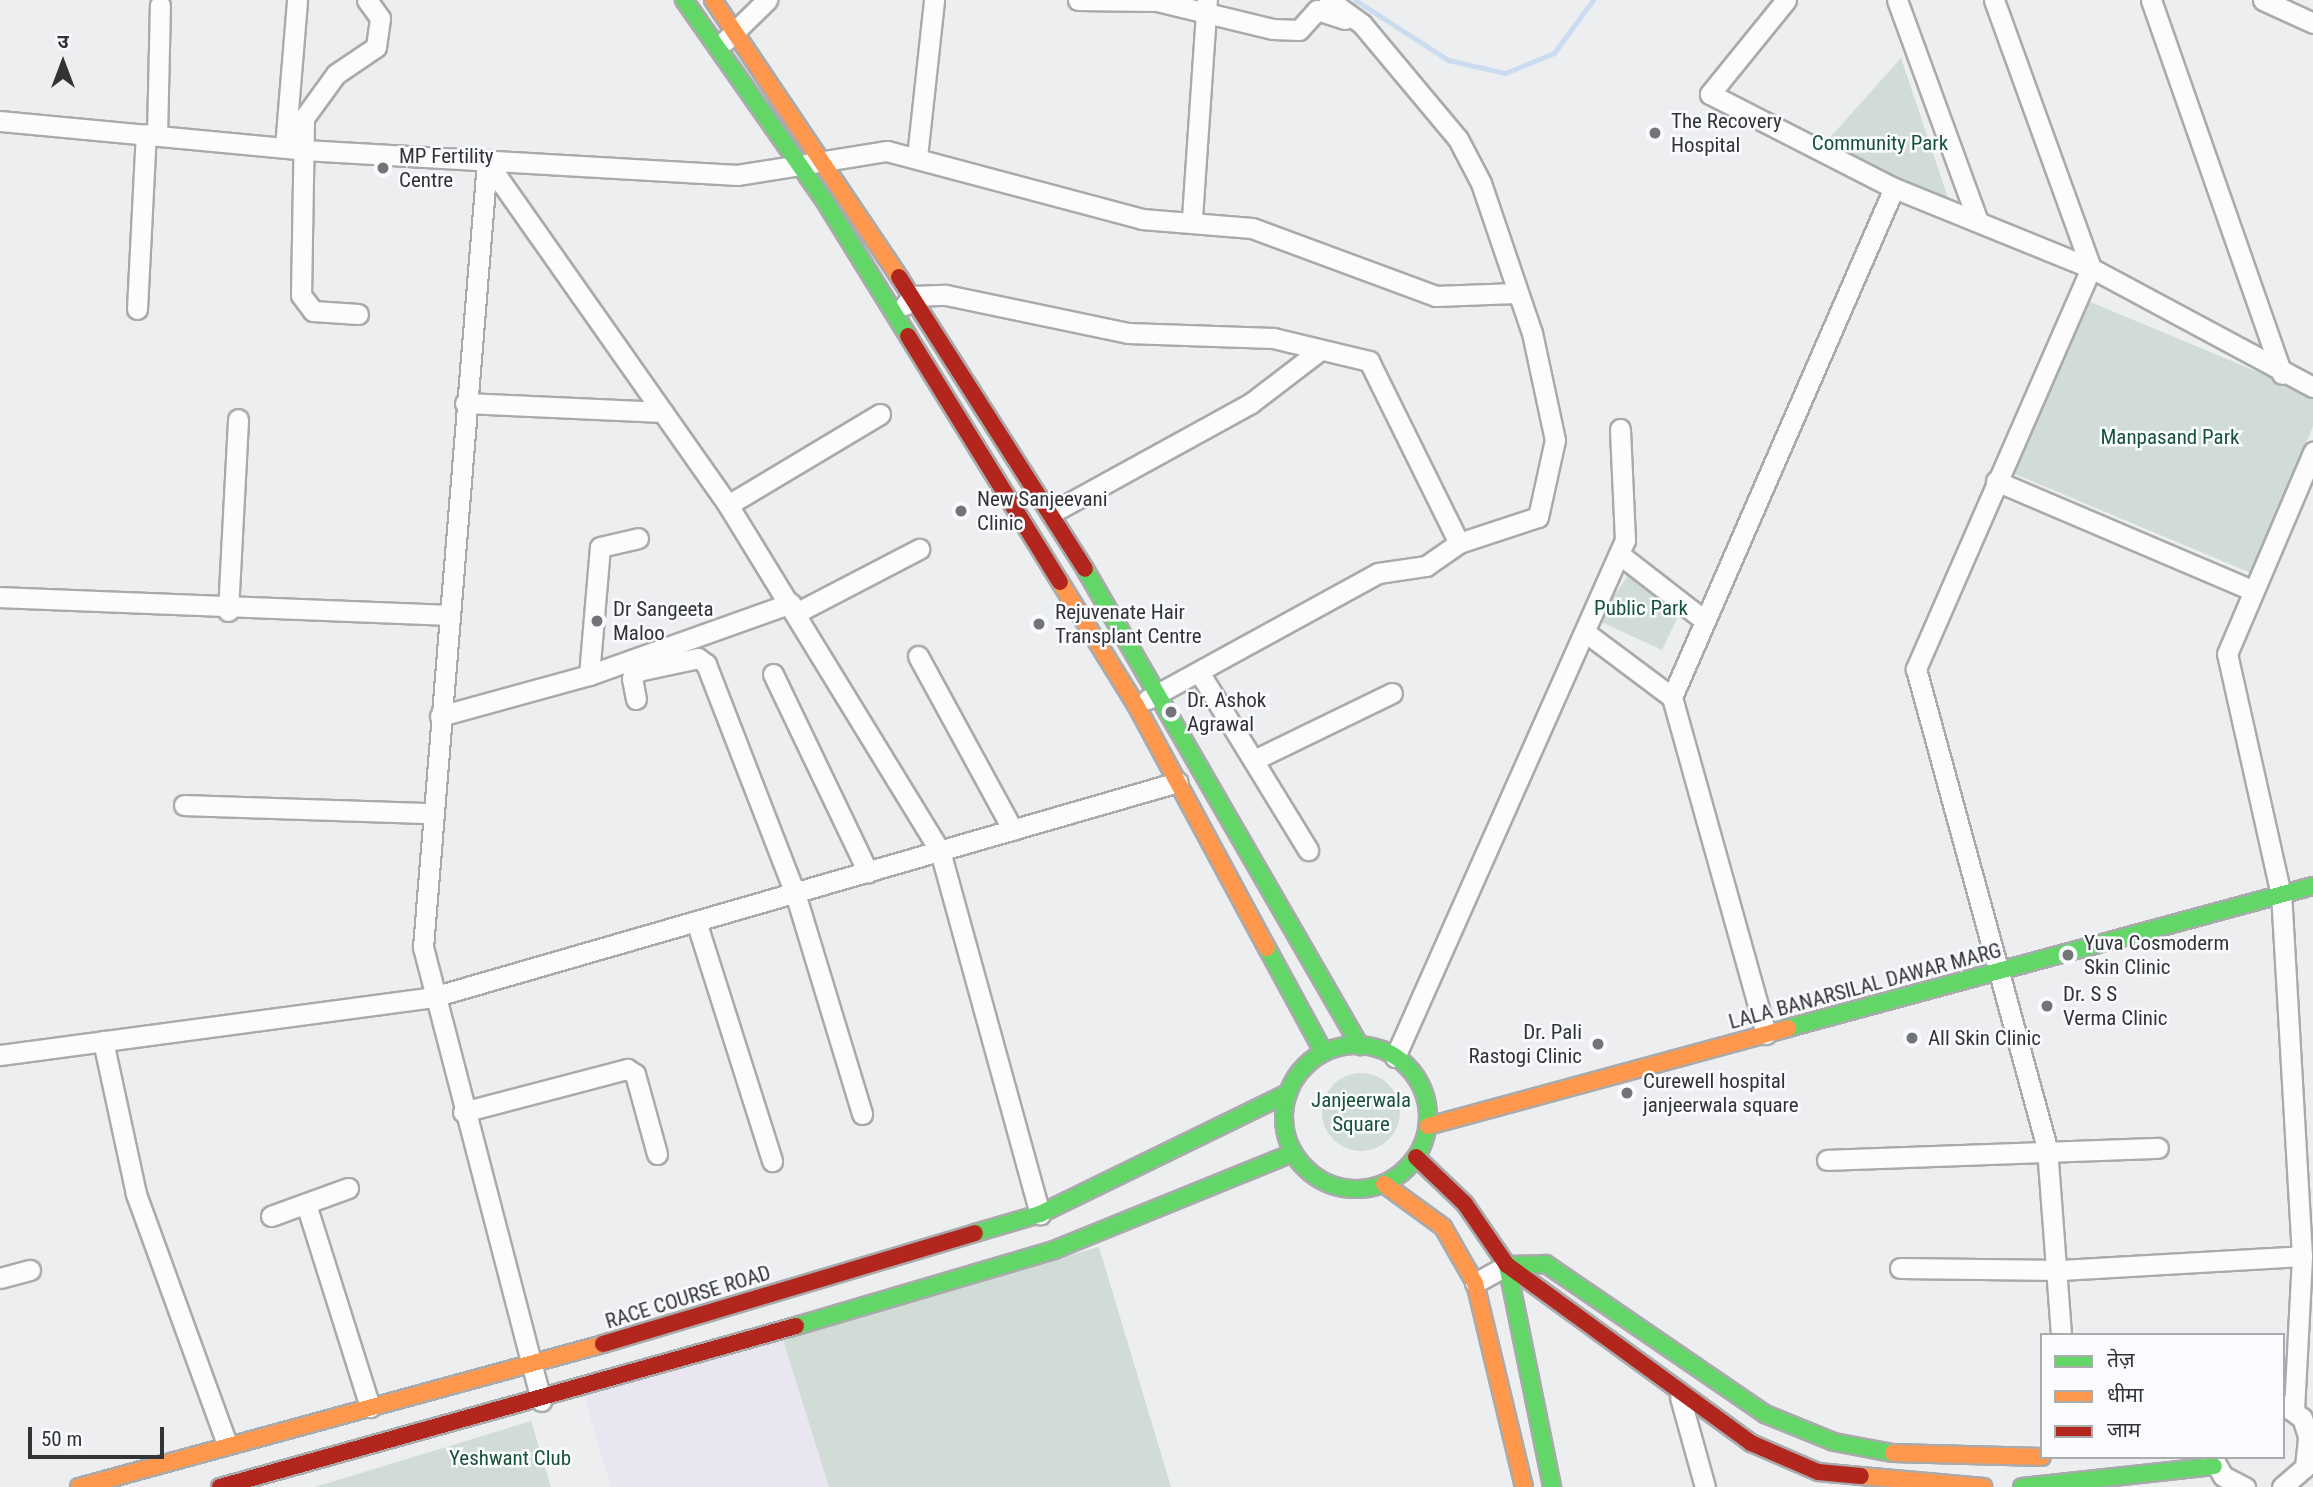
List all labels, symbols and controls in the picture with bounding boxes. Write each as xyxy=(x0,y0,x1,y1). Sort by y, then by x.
north arrow xyxy=(28,28,98,98)
text: उ xyxy=(57,30,69,53)
place label: The Recovery Hospital xyxy=(1671,108,1782,158)
marker: The Recovery Hospital xyxy=(1645,123,1665,143)
park label: Community Park xyxy=(1812,130,1948,156)
place label: MP Fertility Centre xyxy=(399,143,494,193)
marker: MP Fertility Centre xyxy=(373,158,393,178)
park label: Manpasand Park xyxy=(2100,424,2240,450)
place label: New Sanjeevani Clinic xyxy=(977,486,1108,536)
marker: New Sanjeevani Clinic xyxy=(951,501,971,521)
park label: Public Park xyxy=(1594,595,1688,621)
place label: Dr Sangeeta Maloo xyxy=(613,596,714,646)
place label: Rejuvenate Hair Transplant Centre xyxy=(1055,599,1202,649)
marker: Dr Sangeeta Maloo xyxy=(587,611,607,631)
marker: Rejuvenate Hair Transplant Centre xyxy=(1029,614,1049,634)
place label: Dr. Ashok Agrawal xyxy=(1187,687,1266,737)
marker: Dr. Ashok Agrawal xyxy=(1161,702,1181,722)
place label: Yuva Cosmoderm Skin Clinic xyxy=(2084,930,2229,980)
street label: LALA BANARSILAL DAWAR MARG xyxy=(1726,937,2004,1035)
marker: Yuva Cosmoderm Skin Clinic xyxy=(2058,945,2078,965)
place label: Dr. S S Verma Clinic xyxy=(2063,981,2167,1031)
marker: Dr. S S Verma Clinic xyxy=(2037,996,2057,1016)
place label: Dr. Pali Rastogi Clinic xyxy=(1468,1019,1582,1069)
place label: All Skin Clinic xyxy=(1928,1025,2041,1051)
marker: All Skin Clinic xyxy=(1902,1028,1922,1048)
marker: Dr. Pali Rastogi Clinic xyxy=(1588,1034,1608,1054)
place label: Curewell hospital janjeerwala square xyxy=(1643,1068,1799,1118)
marker: Curewell hospital janjeerwala square xyxy=(1617,1083,1637,1103)
park label: Janjeerwala Square xyxy=(1311,1087,1411,1137)
street label: RACE COURSE ROAD xyxy=(602,1260,774,1334)
legend xyxy=(2040,1333,2285,1459)
text: तेज़ xyxy=(2107,1348,2135,1372)
text: धीमा xyxy=(2107,1383,2143,1407)
scale bar xyxy=(32,1414,168,1458)
text: जाम xyxy=(2107,1418,2141,1442)
text: 50 m xyxy=(41,1427,82,1451)
park label: Yeshwant Club xyxy=(449,1445,571,1471)

